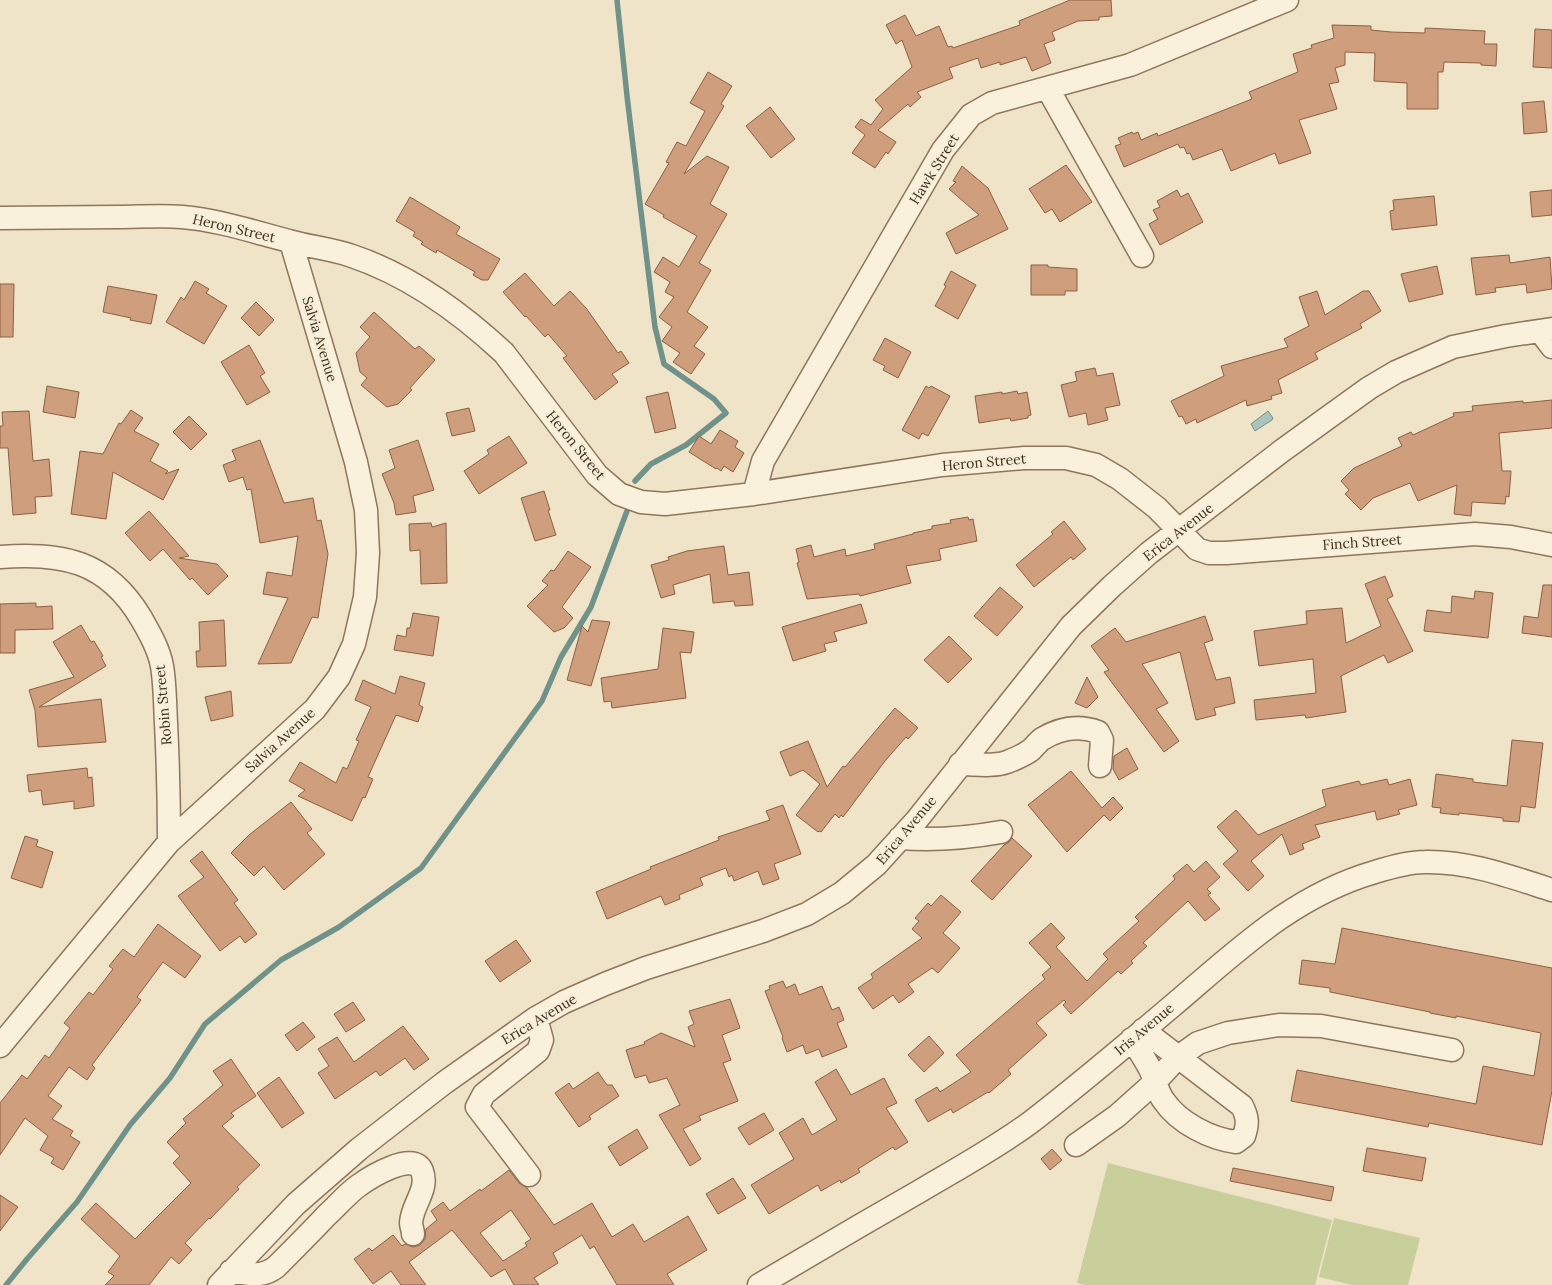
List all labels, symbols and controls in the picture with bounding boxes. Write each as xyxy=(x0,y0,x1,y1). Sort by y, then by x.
street label: Hawk Street xyxy=(905,130,963,208)
street label: Heron Street xyxy=(191,210,278,246)
street label: Salvia Avenue xyxy=(298,294,342,384)
street label: Heron Street xyxy=(543,407,610,484)
street label: Heron Street xyxy=(941,449,1027,475)
street label: Erica Avenue xyxy=(1139,499,1217,565)
street label: Finch Street xyxy=(1322,530,1403,554)
street label: Robin Street xyxy=(150,663,175,746)
street label: Salvia Avenue xyxy=(241,703,319,776)
street label: Erica Avenue xyxy=(872,792,940,868)
street label: Erica Avenue xyxy=(498,989,580,1048)
street label: Iris Avenue xyxy=(1111,999,1178,1059)

